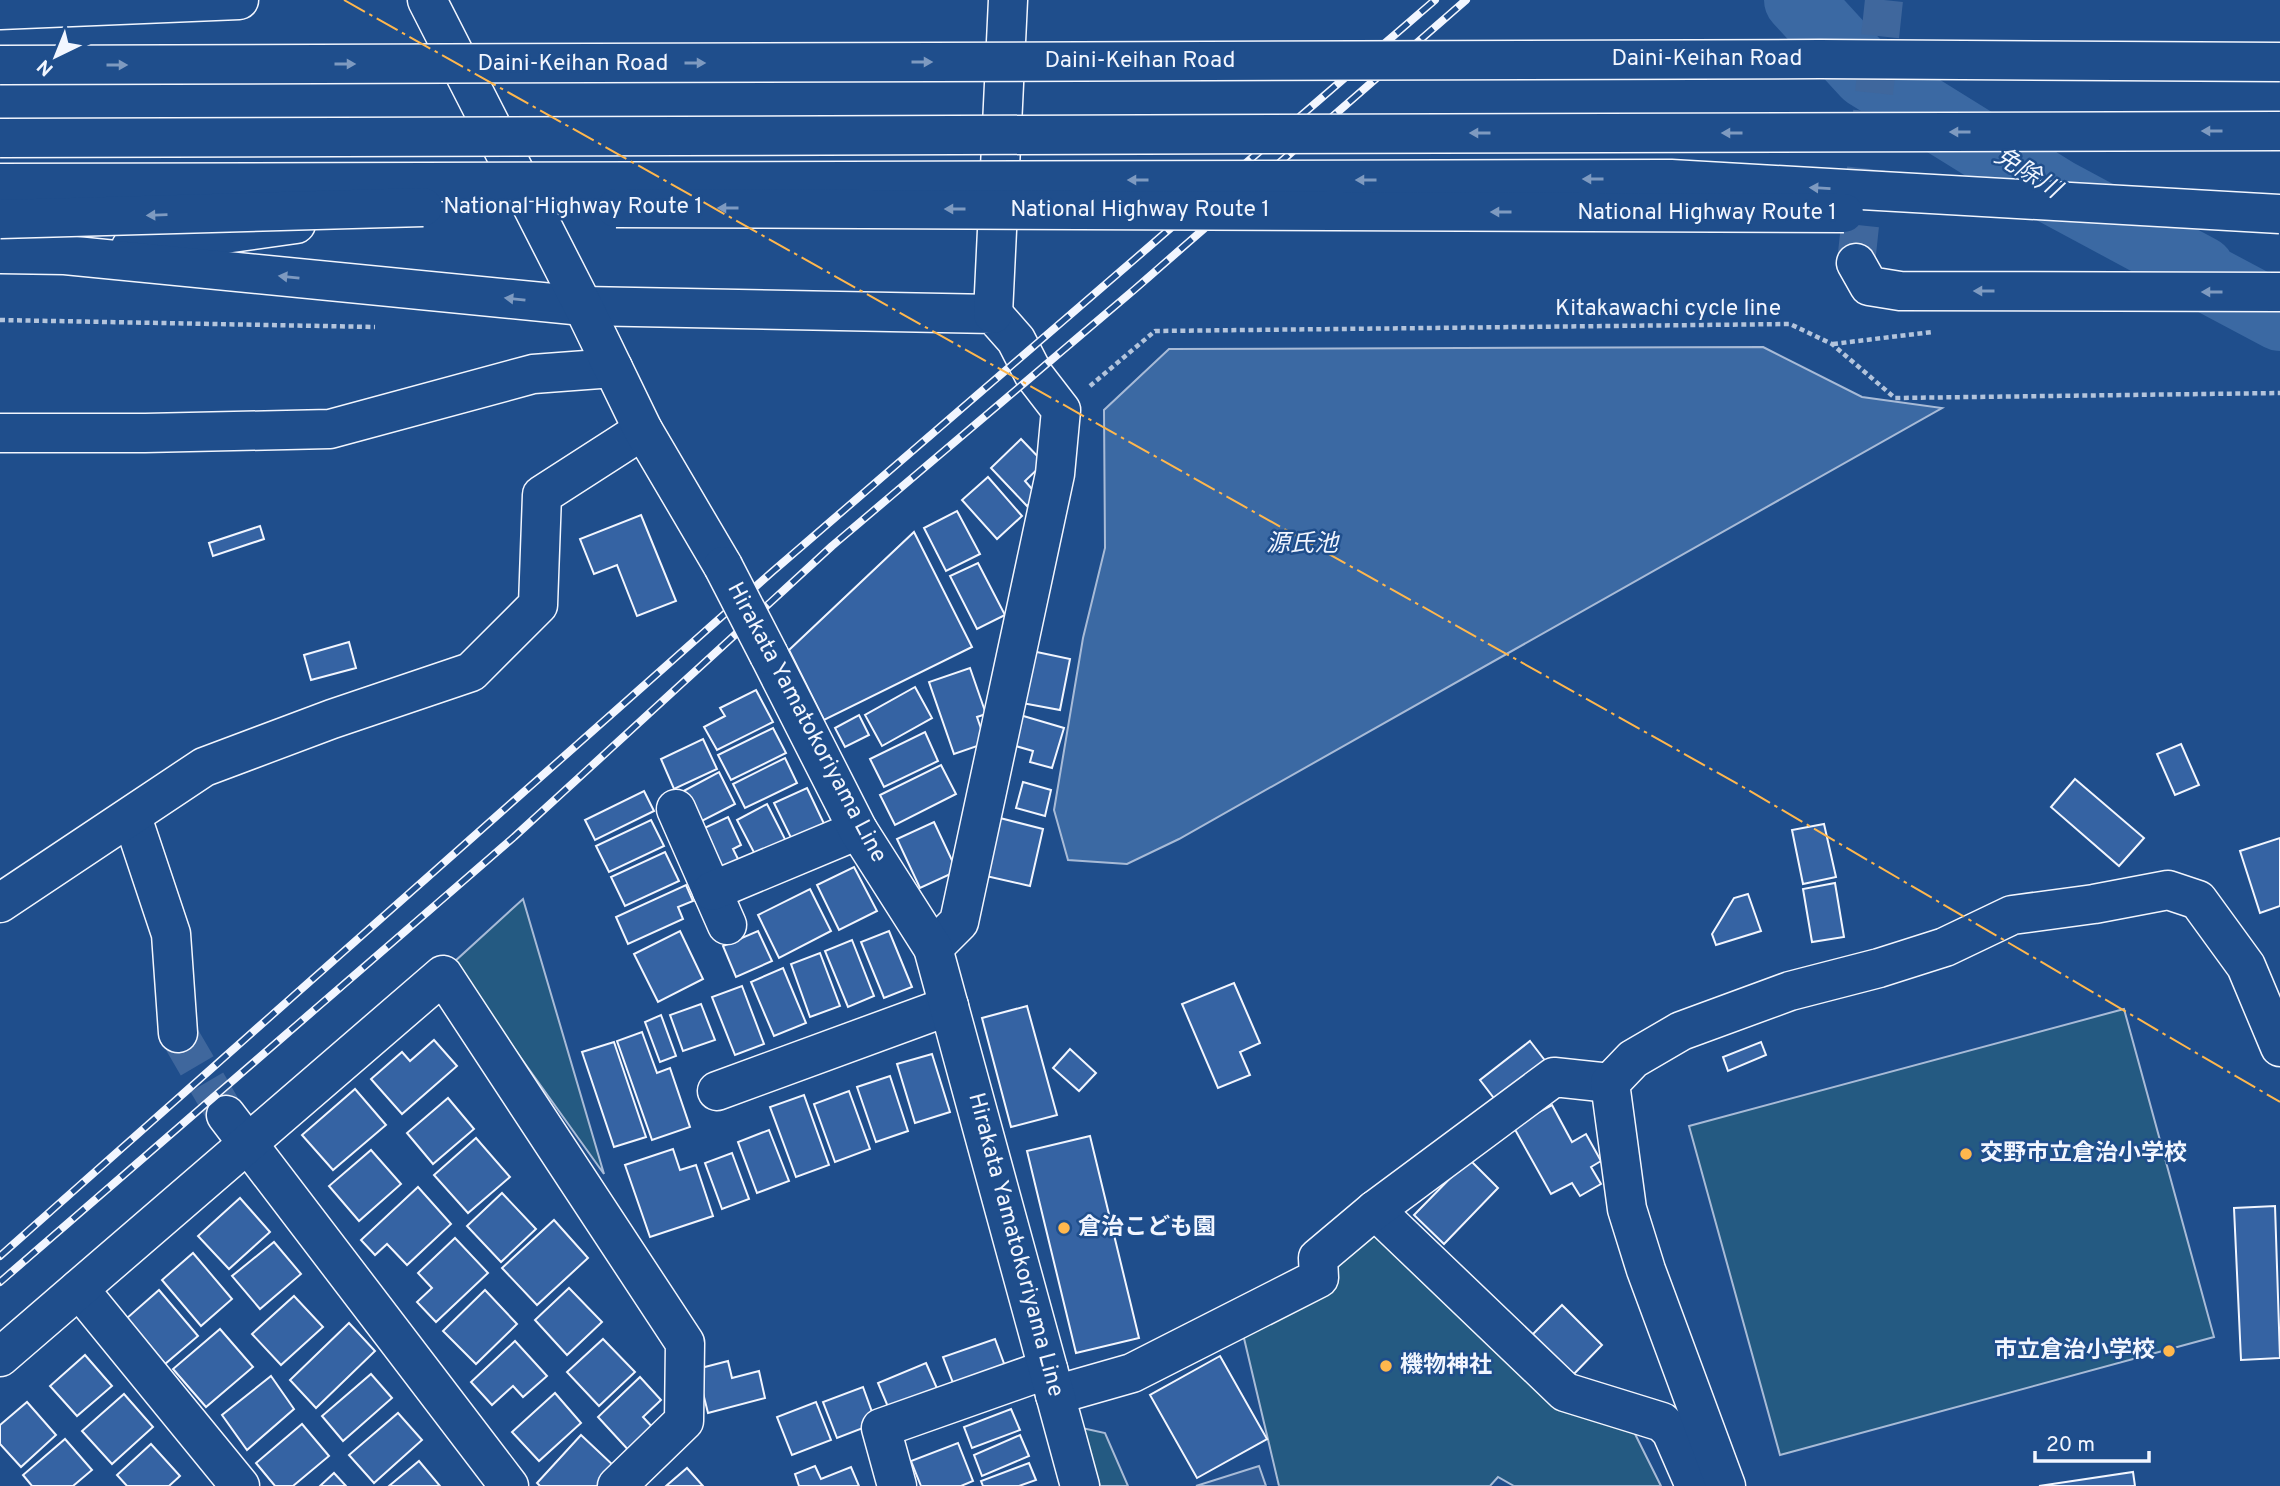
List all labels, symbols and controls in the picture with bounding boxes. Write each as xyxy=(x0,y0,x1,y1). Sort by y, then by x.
north arrow xyxy=(21,21,91,91)
street label: Daini-Keihan Road xyxy=(1612,45,1802,74)
street label: Daini-Keihan Road xyxy=(1045,47,1235,76)
street label: Daini-Keihan Road xyxy=(478,50,668,79)
text: N xyxy=(33,54,59,80)
one-way arrow xyxy=(911,56,933,68)
one-way arrow xyxy=(684,57,706,69)
one-way arrow xyxy=(334,58,356,70)
one-way arrow xyxy=(106,59,128,71)
one-way arrow xyxy=(2201,125,2223,137)
one-way arrow xyxy=(1949,126,1971,138)
one-way arrow xyxy=(1469,127,1491,139)
one-way arrow xyxy=(1721,127,1743,139)
water label: 免除川 xyxy=(1989,142,2068,207)
one-way arrow xyxy=(1582,173,1604,185)
one-way arrow xyxy=(1127,174,1149,186)
one-way arrow xyxy=(1354,174,1376,186)
one-way arrow xyxy=(1809,182,1831,193)
street label: National Highway Route 1 xyxy=(443,193,703,222)
street label: National Highway Route 1 xyxy=(1010,196,1270,225)
street label: National Highway Route 1 xyxy=(1577,199,1837,228)
one-way arrow xyxy=(717,202,739,214)
one-way arrow xyxy=(944,203,966,215)
one-way arrow xyxy=(1490,206,1512,218)
one-way arrow xyxy=(146,209,168,220)
one-way arrow xyxy=(277,271,299,282)
one-way arrow xyxy=(1973,285,1995,297)
one-way arrow xyxy=(2201,286,2223,298)
one-way arrow xyxy=(504,294,526,305)
street label: Kitakawachi cycle line xyxy=(1555,295,1781,324)
water label: 源氏池 xyxy=(1266,530,1340,560)
street label: Hirakata Yamatokoriyama Line xyxy=(720,578,892,868)
street label: Hirakata Yamatokoriyama Line xyxy=(960,1090,1070,1400)
place label: 交野市立倉治小学校 xyxy=(1980,1140,2187,1169)
marker: 交野市立倉治小学校 xyxy=(1958,1146,1974,1162)
place label: 倉治こども園 xyxy=(1078,1214,1216,1243)
marker: 倉治こども園 xyxy=(1056,1220,1072,1236)
place label: 市立倉治小学校 xyxy=(1994,1337,2155,1366)
marker: 市立倉治小学校 xyxy=(2161,1343,2177,1359)
place label: 機物神社 xyxy=(1400,1352,1492,1381)
marker: 機物神社 xyxy=(1378,1358,1394,1374)
scale bar xyxy=(2035,1420,2149,1464)
text: 20 m xyxy=(2046,1432,2095,1459)

